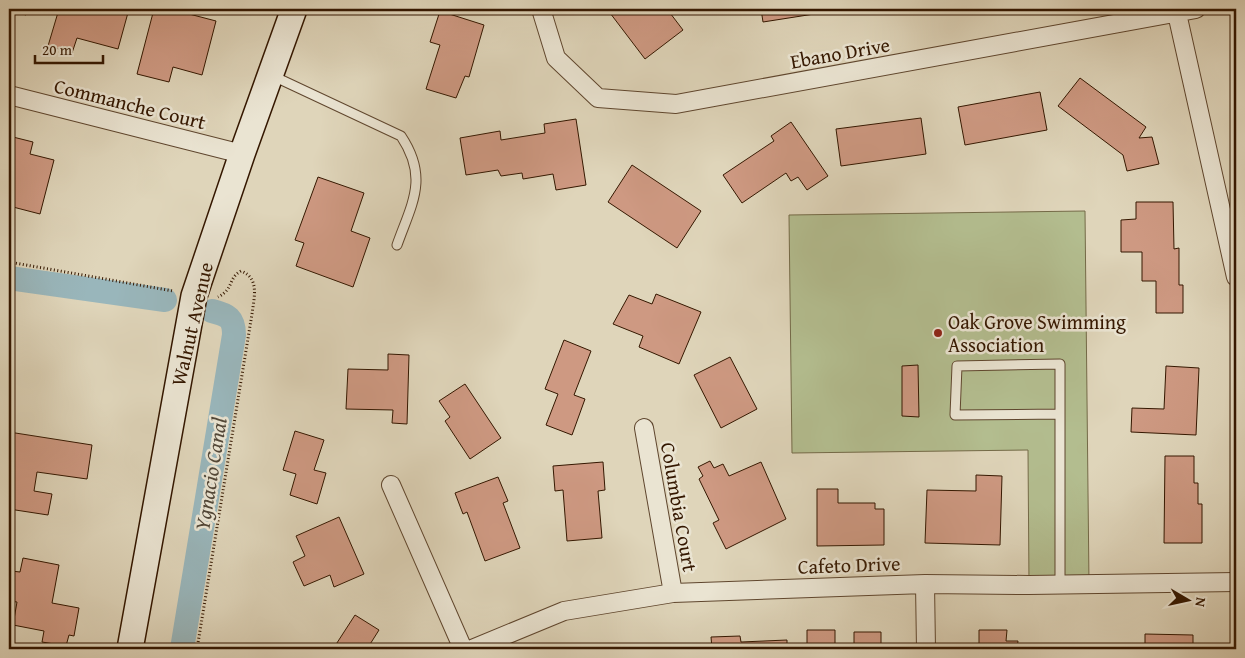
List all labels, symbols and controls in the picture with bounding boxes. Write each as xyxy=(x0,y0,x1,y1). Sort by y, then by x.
street label: Ebano Drive xyxy=(788,29,892,76)
scale bar xyxy=(35,32,102,64)
text: 20 m xyxy=(42,39,73,60)
street label: Commanche Court xyxy=(51,71,209,136)
street label: Walnut Avenue xyxy=(163,259,220,389)
place label: Oak Grove Swimming Association xyxy=(948,307,1126,359)
marker: Oak Grove Swimming Association xyxy=(932,327,944,339)
water label: Ygnacio Canal xyxy=(186,415,235,533)
street label: Columbia Court xyxy=(654,440,705,574)
street label: Cafeto Drive xyxy=(797,548,901,581)
north arrow xyxy=(1162,576,1212,626)
text: N xyxy=(1190,596,1211,609)

